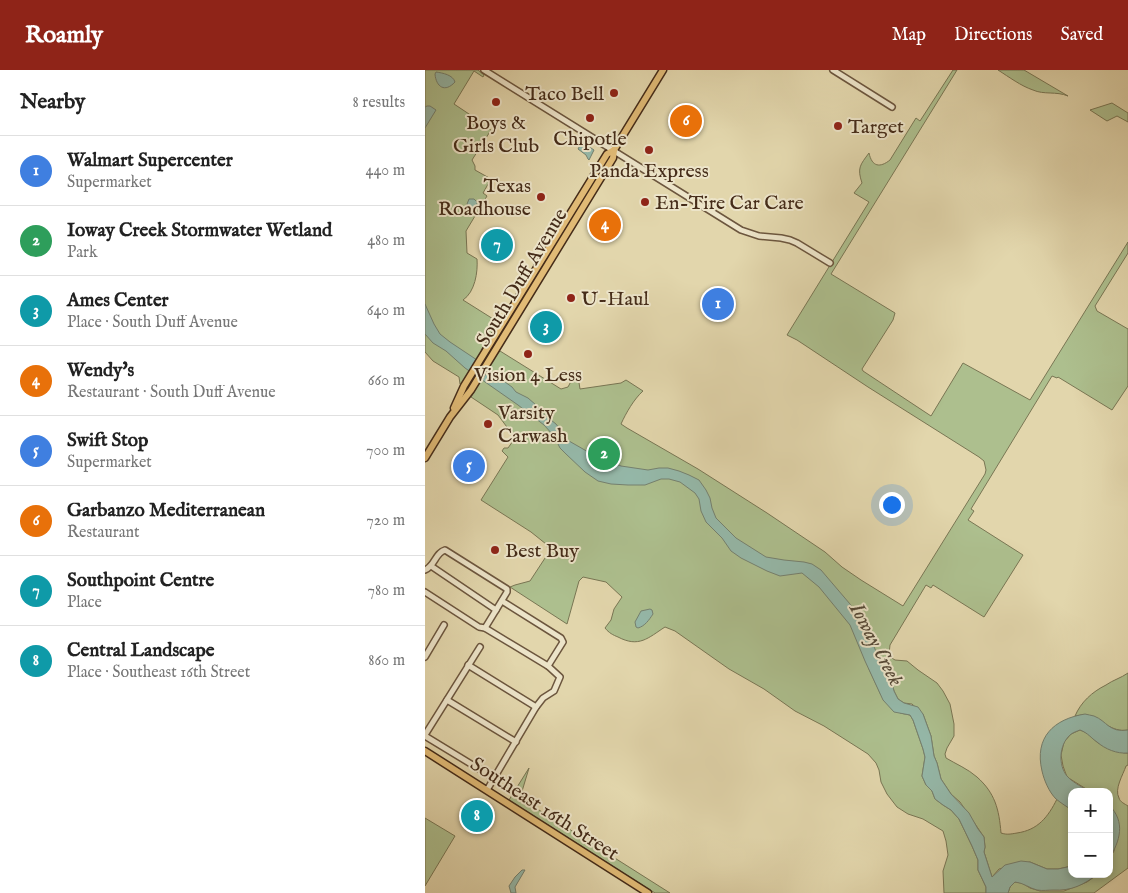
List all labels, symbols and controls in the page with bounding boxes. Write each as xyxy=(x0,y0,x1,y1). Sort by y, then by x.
text: Roamly xyxy=(25,20,103,51)
text: Map xyxy=(892,24,926,47)
text: Directions xyxy=(954,24,1032,47)
text: Saved xyxy=(1060,24,1103,47)
place label: Taco Bell xyxy=(525,82,605,107)
marker: Taco Bell xyxy=(608,87,620,99)
text: Nearby xyxy=(20,89,85,116)
text: 8 results xyxy=(353,93,405,113)
marker: Boys & Girls Club xyxy=(490,96,502,108)
pin: 6 xyxy=(670,102,702,140)
place label: Boys & Girls Club xyxy=(453,111,539,159)
marker: Chipotle xyxy=(584,112,596,124)
place label: Target xyxy=(848,115,904,140)
marker: Target xyxy=(832,120,844,132)
place label: Chipotle xyxy=(553,127,627,152)
marker: Panda Express xyxy=(643,144,655,156)
text: Walmart Supercenter xyxy=(67,149,233,173)
place label: Panda Express xyxy=(589,159,709,184)
text: 1 xyxy=(33,161,39,181)
text: 440 m xyxy=(366,161,405,181)
text: Supermarket xyxy=(67,173,152,193)
place label: Texas Roadhouse xyxy=(438,174,531,222)
marker: Texas Roadhouse xyxy=(535,191,547,203)
place label: En-Tire Car Care xyxy=(655,191,804,216)
marker: En-Tire Car Care xyxy=(639,196,651,208)
street label: South Duff Avenue xyxy=(471,204,573,352)
pin: 4 xyxy=(589,206,621,244)
text: Ioway Creek Stormwater Wetland xyxy=(67,219,332,243)
pin: 7 xyxy=(481,226,513,264)
text: 2 xyxy=(32,231,40,251)
text: 480 m xyxy=(367,231,405,251)
text: Park xyxy=(67,243,97,263)
pin: 1 xyxy=(702,285,734,323)
place label: U-Haul xyxy=(581,287,649,312)
text: Ames Center xyxy=(67,289,169,313)
marker: U-Haul xyxy=(565,292,577,304)
text: 3 xyxy=(33,301,39,321)
text: 640 m xyxy=(367,301,405,321)
pin: 3 xyxy=(530,308,562,346)
text: Place · South Duff Avenue xyxy=(67,313,238,333)
marker: Vision 4 Less xyxy=(522,348,534,360)
text: Wendy's xyxy=(67,359,134,383)
place label: Vision 4 Less xyxy=(473,363,582,388)
text: 4 xyxy=(32,371,40,391)
text: 660 m xyxy=(368,371,405,391)
text: Restaurant · South Duff Avenue xyxy=(67,383,276,403)
place label: Varsity Carwash xyxy=(497,401,568,449)
marker: Varsity Carwash xyxy=(482,418,494,430)
text: Swift Stop xyxy=(67,429,148,453)
pin: 2 xyxy=(588,435,620,473)
text: 5 xyxy=(33,441,39,461)
text: 700 m xyxy=(366,441,405,461)
pin: 5 xyxy=(453,447,485,485)
text: Supermarket xyxy=(67,453,152,473)
your location xyxy=(879,492,905,518)
text: Garbanzo Mediterranean xyxy=(67,499,265,523)
text: 6 xyxy=(33,511,39,531)
text: 720 m xyxy=(366,511,405,531)
text: Restaurant xyxy=(67,523,140,543)
place label: Best Buy xyxy=(505,539,579,564)
marker: Best Buy xyxy=(489,544,501,556)
text: Southpoint Centre xyxy=(67,569,214,593)
text: 7 xyxy=(32,581,40,601)
text: 780 m xyxy=(368,581,405,601)
text: Place xyxy=(67,593,102,613)
water label: Ioway Creek xyxy=(842,598,909,691)
text: Central Landscape xyxy=(67,639,214,663)
text: 8 xyxy=(33,651,39,671)
text: 860 m xyxy=(368,651,405,671)
text: Place · Southeast 16th Street xyxy=(67,663,250,683)
street label: Southeast 16th Street xyxy=(465,752,623,867)
map controls xyxy=(1068,788,1113,878)
button: + xyxy=(1068,788,1113,833)
pin: 8 xyxy=(461,797,493,835)
button: − xyxy=(1068,833,1113,878)

